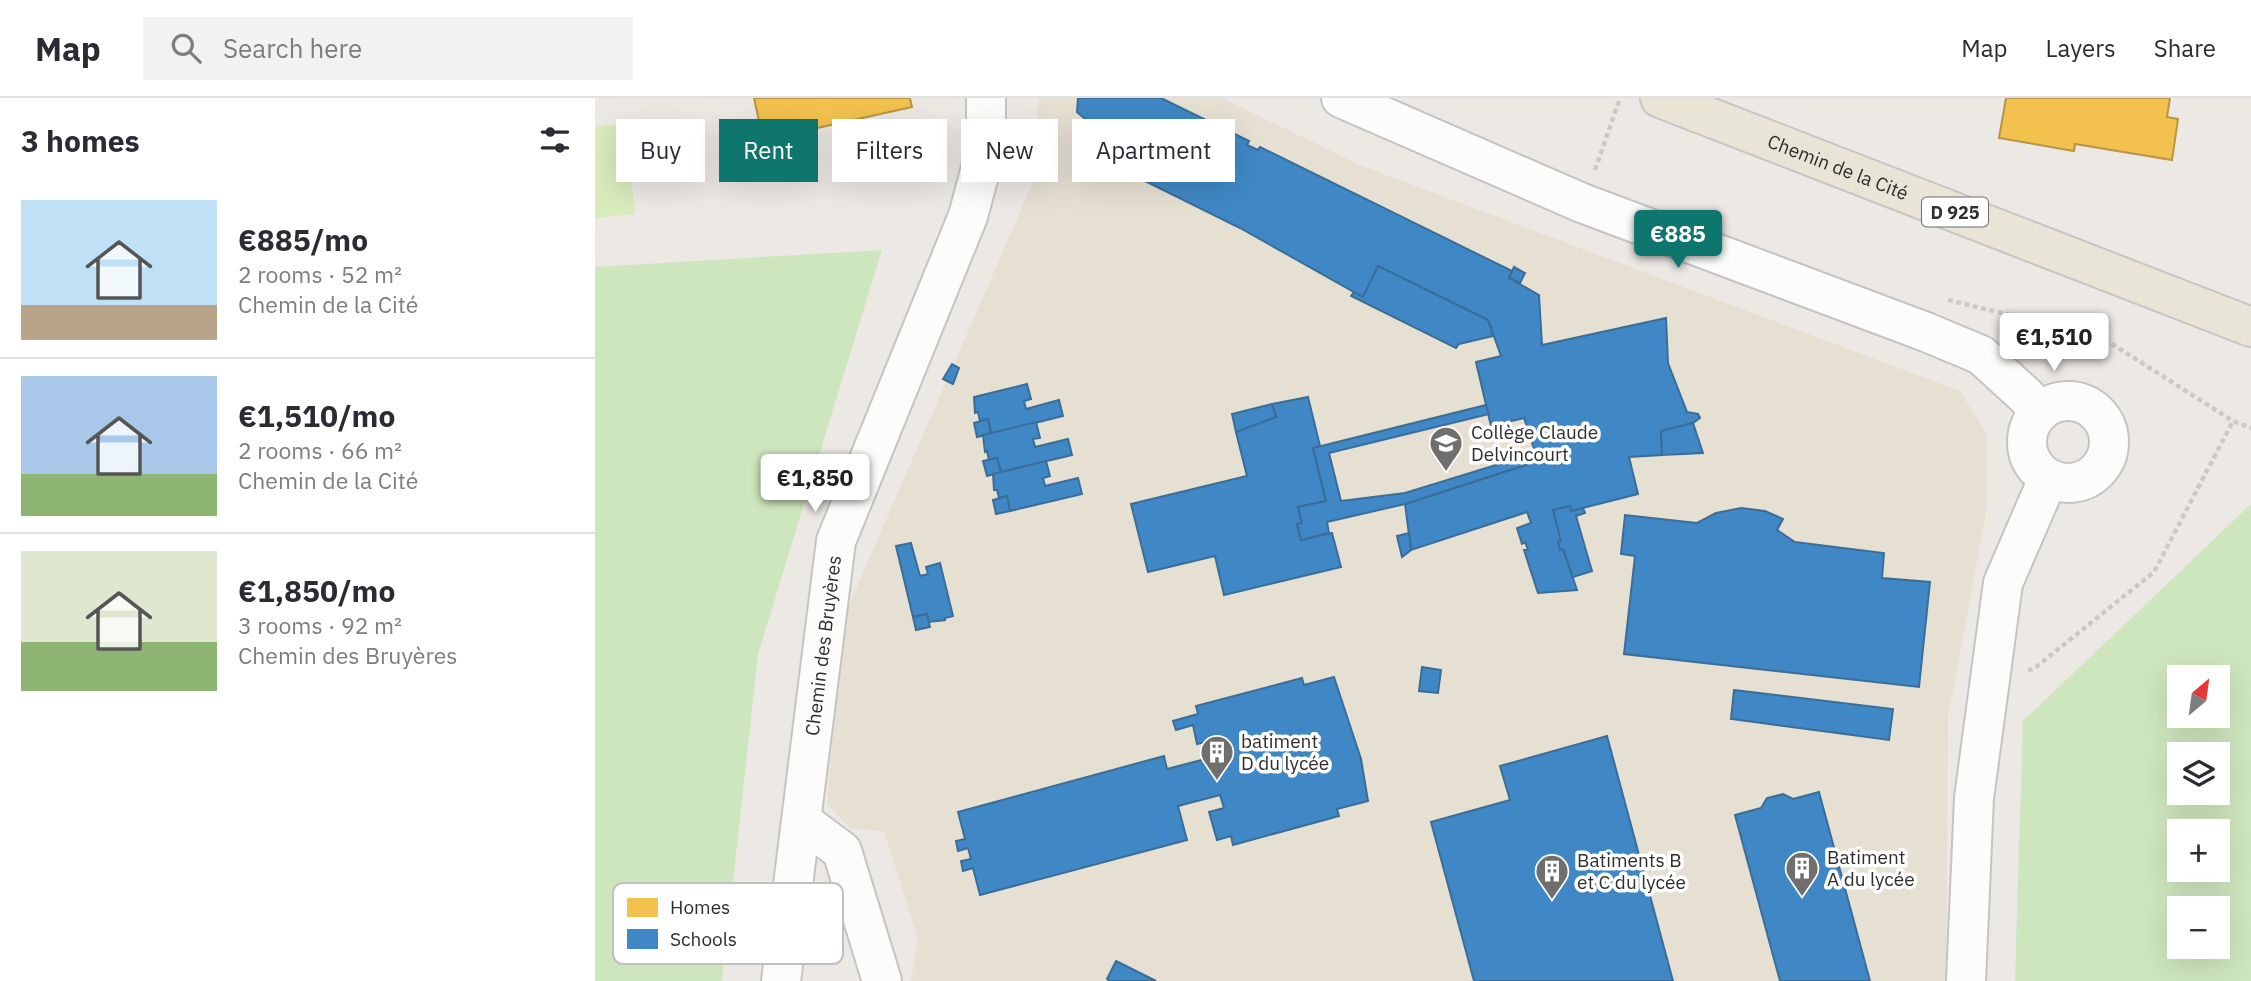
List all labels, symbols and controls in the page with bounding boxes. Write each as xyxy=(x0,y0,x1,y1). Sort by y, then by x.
search box xyxy=(143,17,633,80)
text: Map xyxy=(35,27,101,70)
icon: search xyxy=(167,29,205,67)
text: Search here xyxy=(223,31,362,65)
text: Map xyxy=(1961,32,2008,64)
text: Layers xyxy=(2046,32,2116,64)
text: Share xyxy=(2154,32,2216,64)
chip: Buy xyxy=(616,119,705,182)
chip: Rent xyxy=(719,119,818,182)
chip: Filters xyxy=(832,119,947,182)
chip: New xyxy=(961,119,1058,182)
chip: Apartment xyxy=(1072,119,1235,182)
text: 3 homes xyxy=(21,121,140,160)
icon: filters xyxy=(536,121,574,159)
street label: Chemin de la Cité xyxy=(1764,129,1912,205)
road number: D 925 xyxy=(1922,198,1988,226)
pin: €885 xyxy=(1637,211,1719,270)
text: €885 xyxy=(1650,218,1706,248)
text: €885/mo xyxy=(238,220,368,259)
icon: home xyxy=(77,228,161,312)
text: 2 rooms · 52 m² xyxy=(238,259,402,289)
text: Chemin de la Cité xyxy=(238,289,418,319)
pin: €1,510 xyxy=(1997,314,2111,373)
text: €1,510 xyxy=(2016,321,2092,351)
text: €1,510/mo xyxy=(238,396,395,435)
icon: home xyxy=(77,404,161,488)
place label: Collège Claude Delvincourt xyxy=(1471,420,1598,466)
school or university icon: Collège Claude Delvincourt xyxy=(1427,424,1465,473)
text: 2 rooms · 66 m² xyxy=(238,435,402,465)
pin: €1,850 xyxy=(758,454,872,514)
text: €1,850 xyxy=(777,462,853,492)
text: Chemin de la Cité xyxy=(238,465,418,495)
street label: Chemin des Bruyères xyxy=(800,554,846,737)
text: €1,850/mo xyxy=(238,571,395,610)
icon: home xyxy=(77,579,161,663)
text: 3 rooms · 92 m² xyxy=(238,610,402,640)
text: Chemin des Bruyères xyxy=(238,640,458,670)
north arrow xyxy=(2167,665,2229,728)
map controls xyxy=(2167,665,2230,959)
place label: batiment D du lycée xyxy=(1241,729,1329,775)
building icon: batiment D du lycée xyxy=(1198,733,1236,782)
button: layers xyxy=(2167,742,2230,805)
button: + xyxy=(2167,819,2230,882)
place label: Batiment A du lycée xyxy=(1827,845,1915,891)
place label: Batiments B et C du lycée xyxy=(1577,848,1686,894)
building icon: Batiment A du lycée xyxy=(1783,849,1821,898)
building icon: Batiments B et C du lycée xyxy=(1533,852,1571,901)
legend xyxy=(613,883,843,964)
text: Homes xyxy=(670,895,730,919)
button: − xyxy=(2167,896,2230,959)
text: Schools xyxy=(670,927,737,951)

